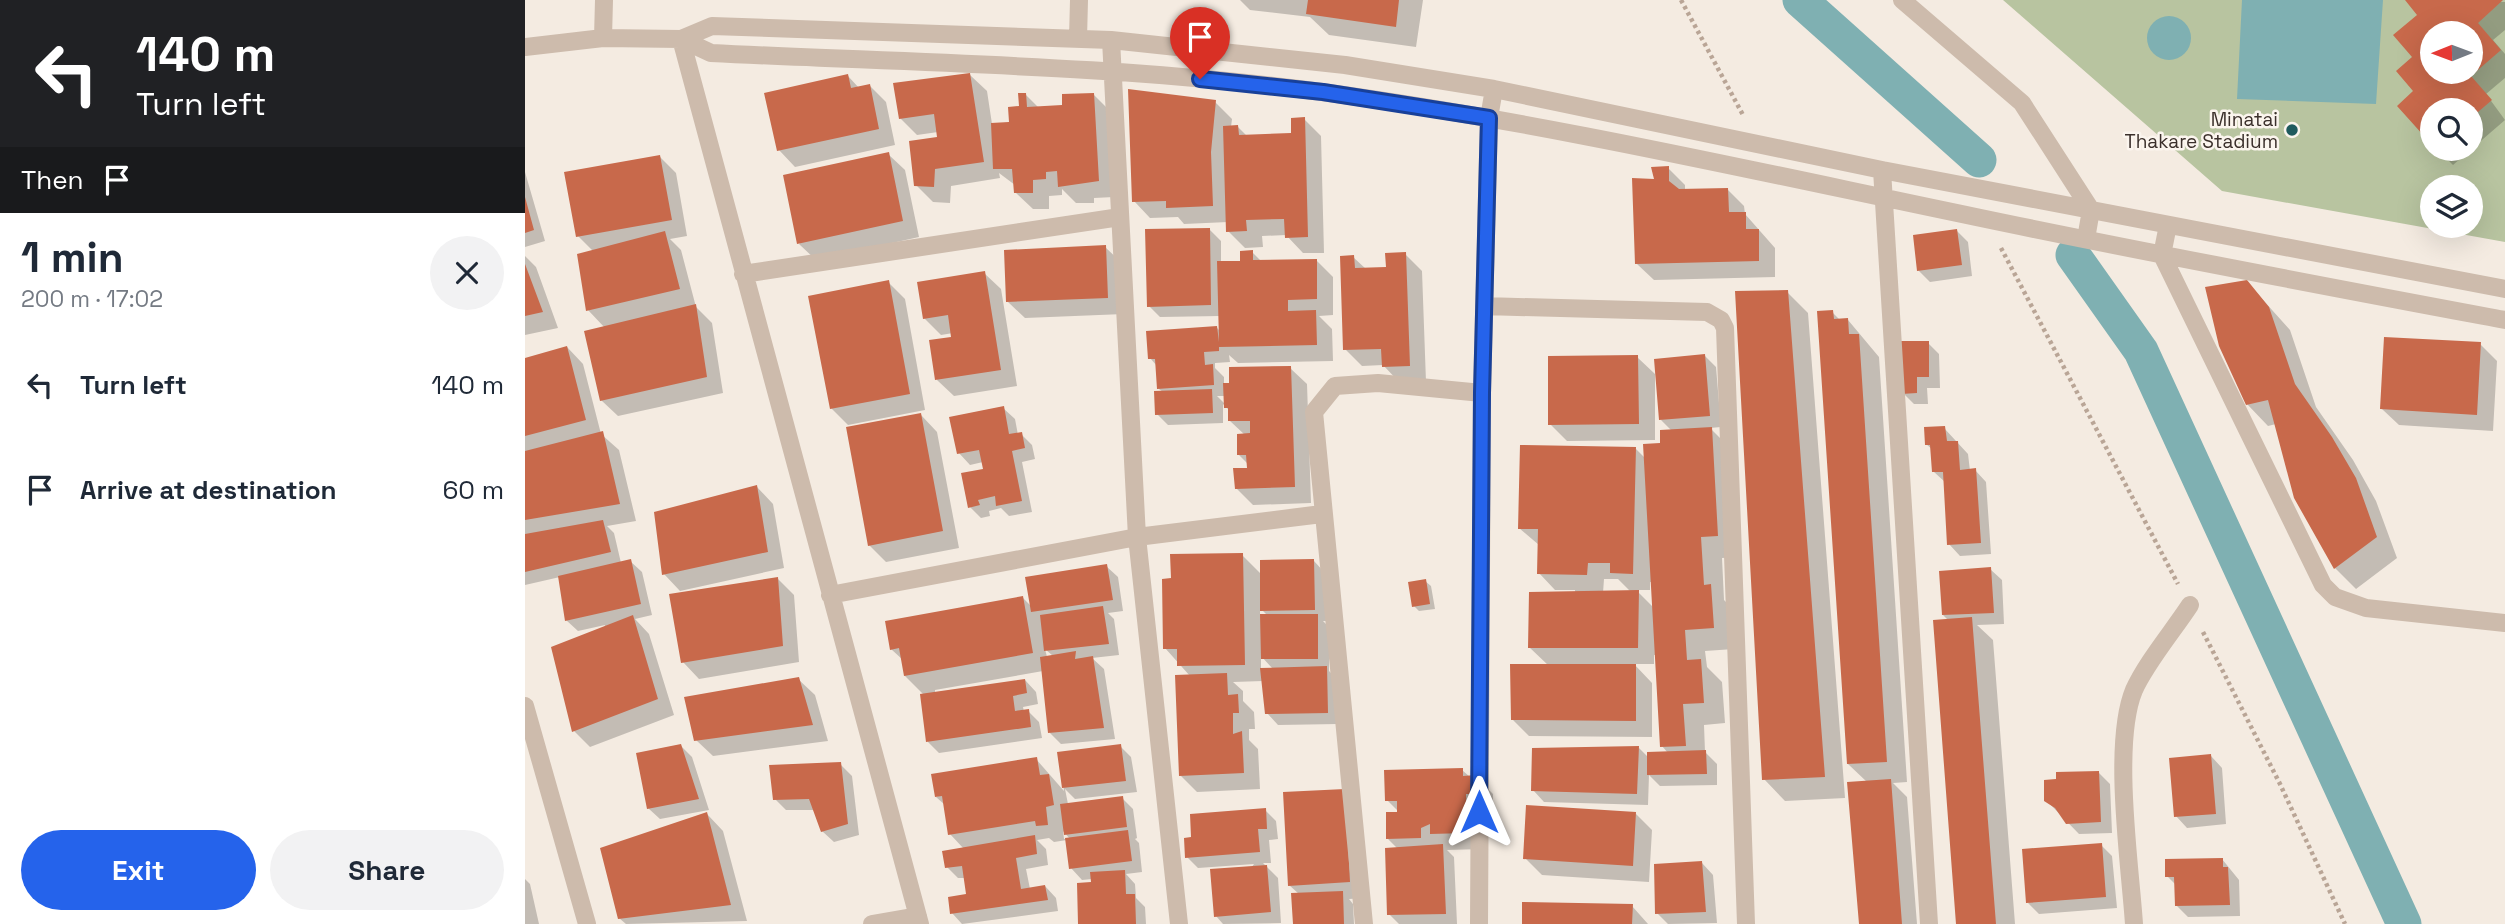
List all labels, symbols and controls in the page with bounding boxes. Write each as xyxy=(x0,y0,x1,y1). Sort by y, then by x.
pin xyxy=(1170,7,1230,79)
icon: arrive xyxy=(1181,18,1219,56)
north arrow xyxy=(2420,21,2483,84)
map controls xyxy=(2420,21,2483,238)
text: 140 m xyxy=(136,23,275,85)
icon: left xyxy=(21,28,112,119)
text: Turn left xyxy=(136,84,266,124)
button: search xyxy=(2420,98,2483,161)
place label: Minatai Thakare Stadium xyxy=(2125,107,2278,154)
marker: Minatai Thakare Stadium xyxy=(2284,122,2300,138)
icon: arrive xyxy=(98,161,136,199)
text: Then xyxy=(21,163,84,197)
button: layers xyxy=(2420,175,2483,238)
text: 1 min xyxy=(21,231,124,284)
button: close xyxy=(430,236,504,310)
text: 200 m · 17:02 xyxy=(21,284,163,314)
icon: left xyxy=(21,366,59,404)
text: Turn left xyxy=(80,368,187,402)
text: 140 m xyxy=(431,368,504,402)
icon: arrive xyxy=(21,471,59,509)
text: Arrive at destination xyxy=(80,473,337,507)
text: 60 m xyxy=(442,473,504,507)
position arrow xyxy=(1442,775,1516,849)
button: Exit xyxy=(21,830,256,910)
button: Share xyxy=(270,830,504,910)

